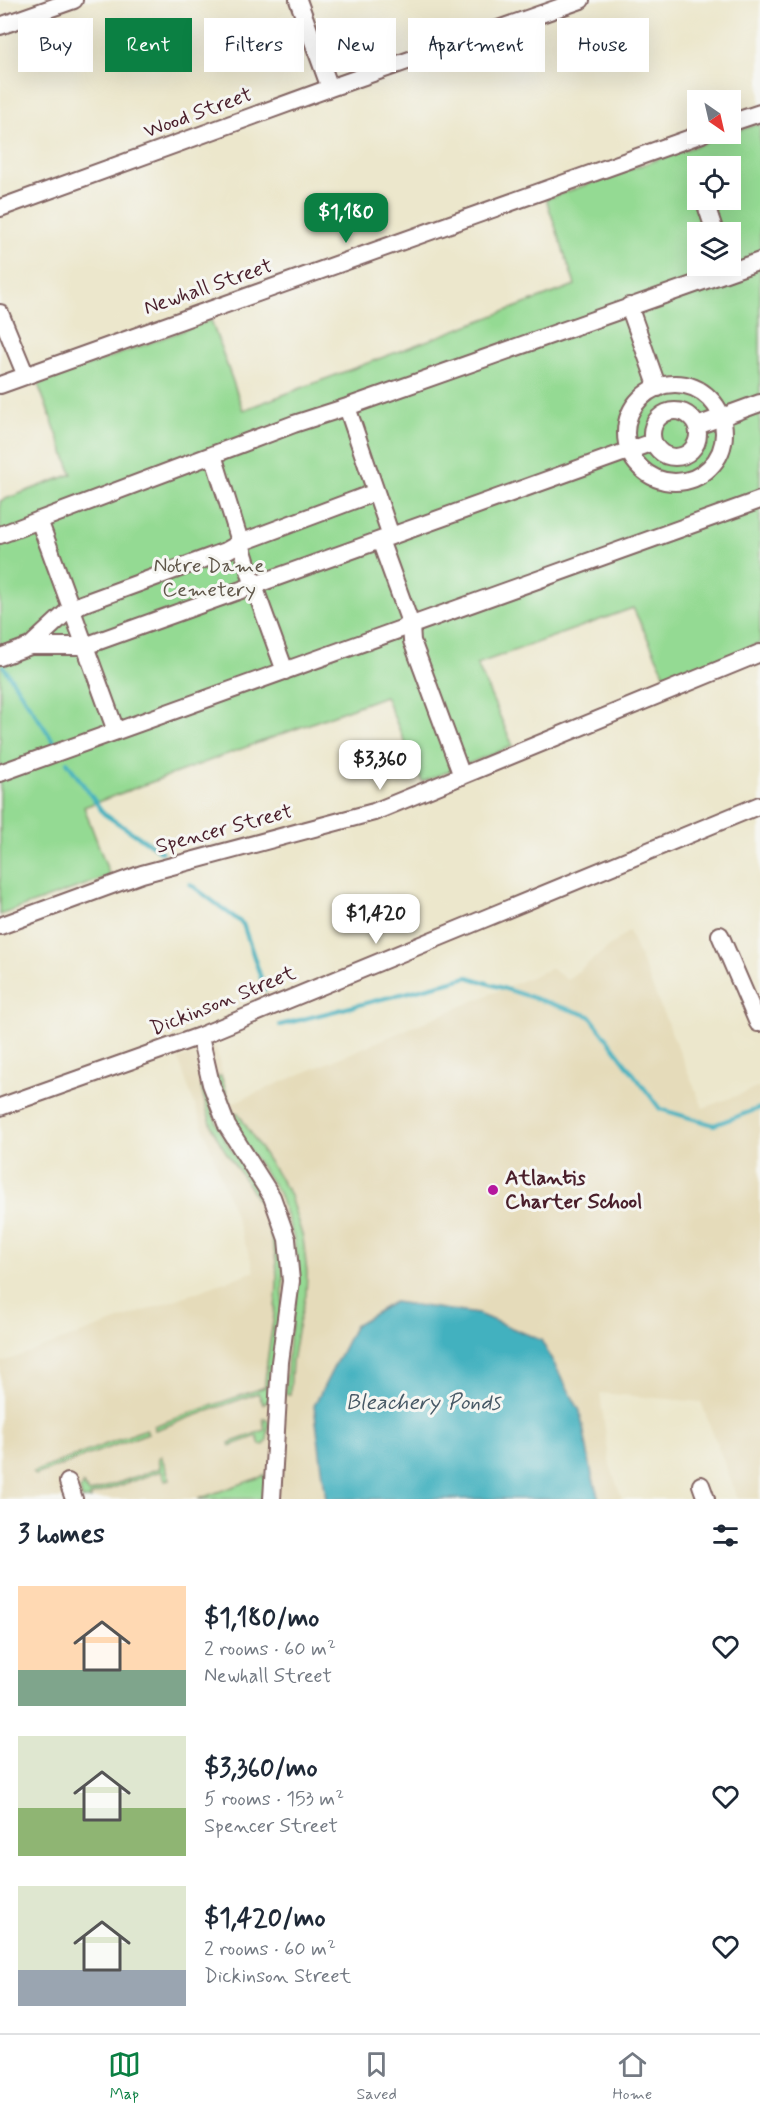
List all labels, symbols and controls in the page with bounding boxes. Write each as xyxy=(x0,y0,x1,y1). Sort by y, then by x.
chip: Buy xyxy=(18,18,93,72)
chip: Rent xyxy=(105,18,192,72)
chip: Filters xyxy=(204,18,304,72)
chip: New xyxy=(316,18,396,72)
chip: Apartment xyxy=(408,18,545,72)
chip: House xyxy=(557,18,649,72)
street label: Wood Street xyxy=(140,80,256,146)
north arrow xyxy=(687,90,741,144)
map controls xyxy=(687,90,741,276)
button: locate xyxy=(687,156,741,210)
pin: $1,180 xyxy=(297,193,395,244)
text: $1,180 xyxy=(318,199,374,226)
button: layers xyxy=(687,222,741,276)
street label: Newhall Street xyxy=(140,252,276,322)
park label: Notre Dame Cemetery xyxy=(153,552,265,604)
pin: $3,360 xyxy=(331,740,429,791)
text: $3,360 xyxy=(353,746,407,773)
street label: Spencer Street xyxy=(152,797,296,861)
pin: $1,420 xyxy=(327,894,425,945)
text: $1,420 xyxy=(346,900,406,927)
street label: Dickinson Street xyxy=(146,959,300,1043)
place label: Atlantis Charter School xyxy=(505,1164,642,1216)
marker: Atlantis Charter School xyxy=(486,1183,500,1197)
water label: Bleachery Ponds xyxy=(346,1389,502,1417)
text: 3 homes xyxy=(18,1518,105,1552)
icon: filters xyxy=(709,1519,742,1552)
text: $1,180/mo xyxy=(204,1602,319,1636)
icon: home xyxy=(66,1610,138,1682)
icon: heart xyxy=(709,1630,742,1663)
text: 2 rooms · 60 m² xyxy=(204,1636,336,1663)
text: Newhall Street xyxy=(204,1663,332,1690)
text: $3,360/mo xyxy=(204,1752,318,1786)
icon: home xyxy=(66,1760,138,1832)
icon: heart xyxy=(709,1780,742,1813)
text: 5 rooms · 153 m² xyxy=(204,1786,344,1813)
text: Spencer Street xyxy=(204,1813,338,1840)
text: $1,420/mo xyxy=(204,1902,326,1936)
icon: home xyxy=(66,1910,138,1982)
icon: heart xyxy=(709,1930,742,1963)
text: 2 rooms · 60 m² xyxy=(204,1936,336,1963)
text: Dickinson Street xyxy=(204,1963,351,1990)
tab: Map xyxy=(108,2048,141,2105)
tab: Saved xyxy=(356,2048,397,2105)
tab: Home xyxy=(612,2048,652,2105)

